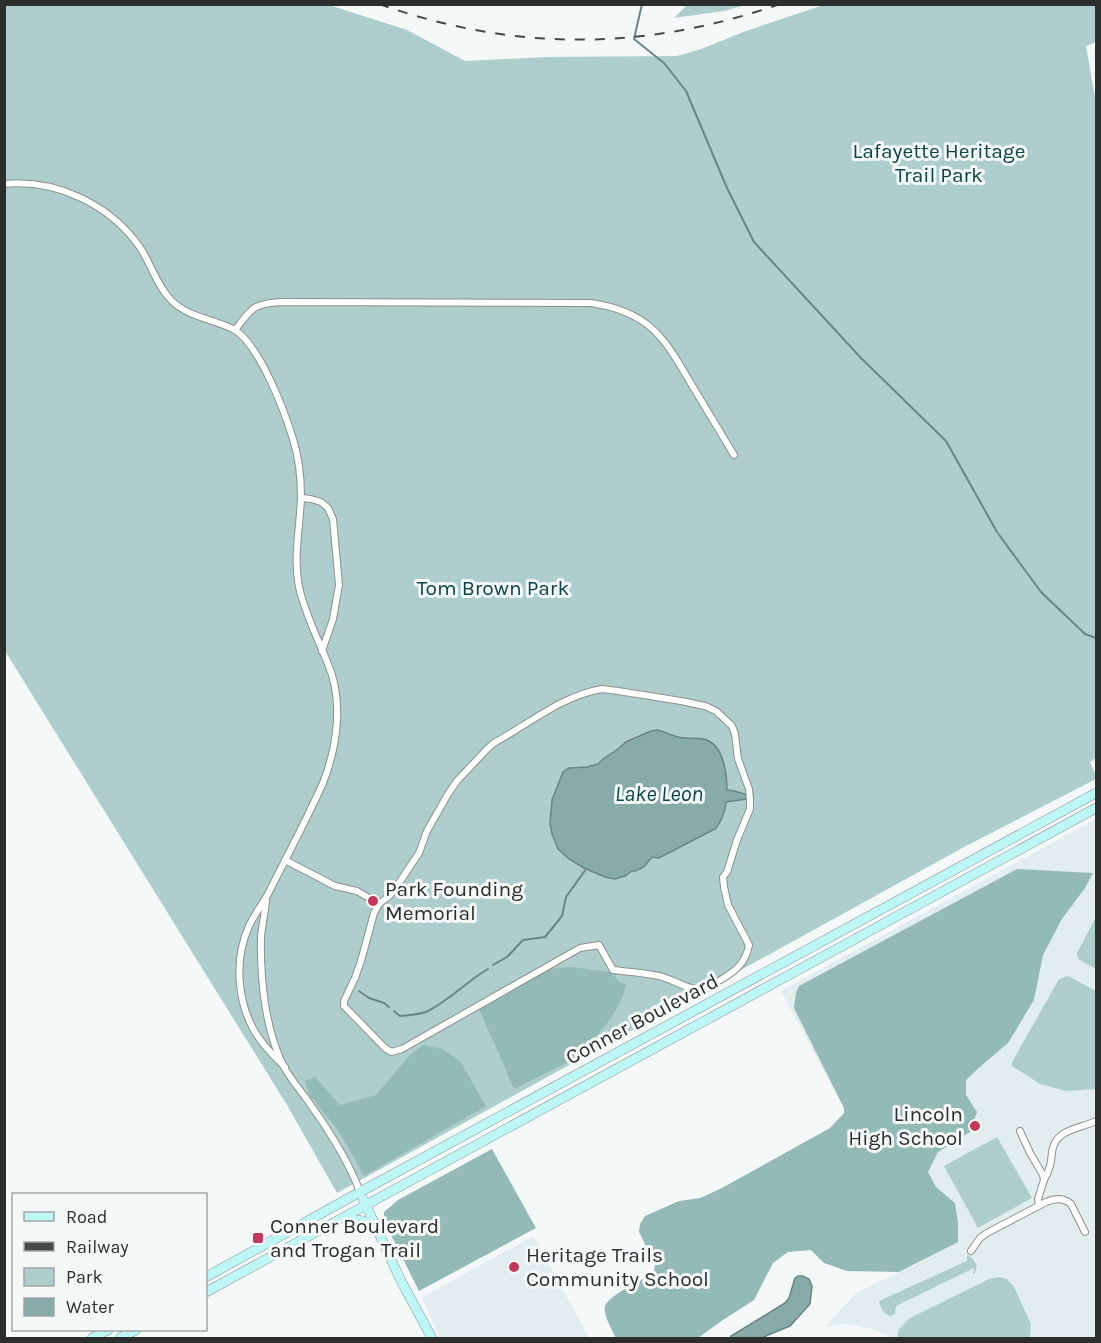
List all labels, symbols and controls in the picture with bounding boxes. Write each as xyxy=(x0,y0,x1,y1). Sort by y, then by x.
park label: Lafayette Heritage Trail Park xyxy=(852,139,1026,187)
park label: Tom Brown Park xyxy=(417,576,569,600)
water label: Lake Leon xyxy=(615,781,703,807)
place label: Park Founding Memorial xyxy=(385,877,523,925)
marker: Park Founding Memorial xyxy=(366,894,380,908)
street label: Conner Boulevard xyxy=(562,969,722,1069)
place label: Lincoln High School xyxy=(848,1102,963,1150)
marker: Lincoln High School xyxy=(968,1119,982,1133)
legend xyxy=(12,1193,207,1331)
text: Road xyxy=(66,1206,107,1228)
place label: Conner Boulevard and Trogan Trail xyxy=(270,1214,439,1262)
marker: Conner Boulevard and Trogan Trail xyxy=(251,1231,265,1245)
text: Railway xyxy=(66,1236,129,1258)
place label: Heritage Trails Community School xyxy=(526,1243,709,1291)
marker: Heritage Trails Community School xyxy=(507,1260,521,1274)
text: Park xyxy=(66,1266,103,1288)
text: Water xyxy=(66,1296,114,1318)

